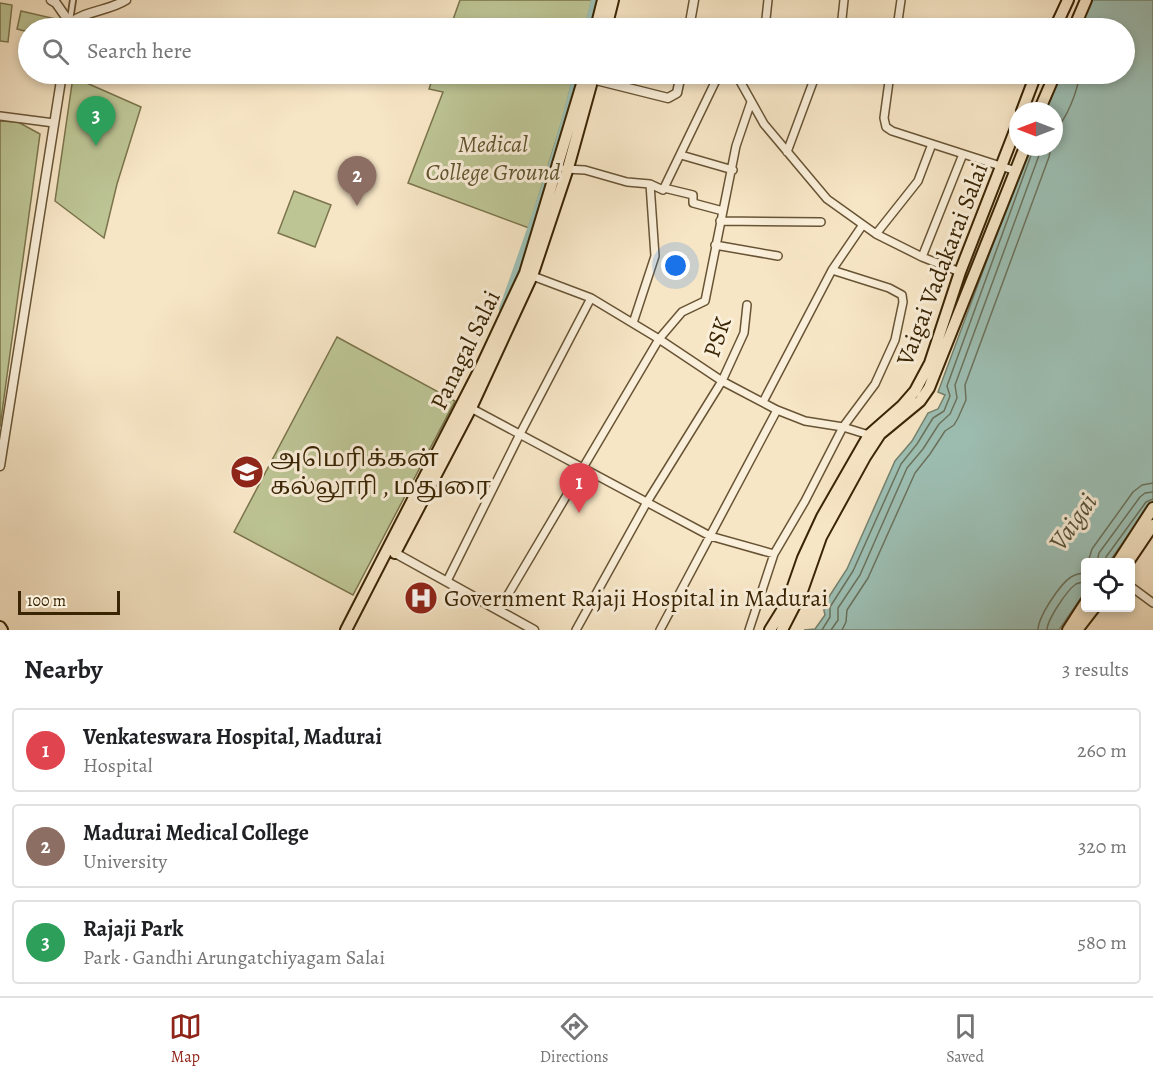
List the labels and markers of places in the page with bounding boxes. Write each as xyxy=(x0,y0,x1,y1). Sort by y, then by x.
pin: 3 xyxy=(76,96,116,146)
pin: 2 xyxy=(338,156,376,206)
place label: அமெரிக்கன் கல்லூரி , மதுரை xyxy=(270,442,491,503)
school or university icon: அமெரிக்கன் கல்லூரி , மதுரை xyxy=(229,454,265,490)
pin: 1 xyxy=(560,464,598,513)
hospital icon: Government Rajaji Hospital in Madurai xyxy=(403,580,439,616)
place label: Government Rajaji Hospital in Madurai xyxy=(444,582,828,614)

